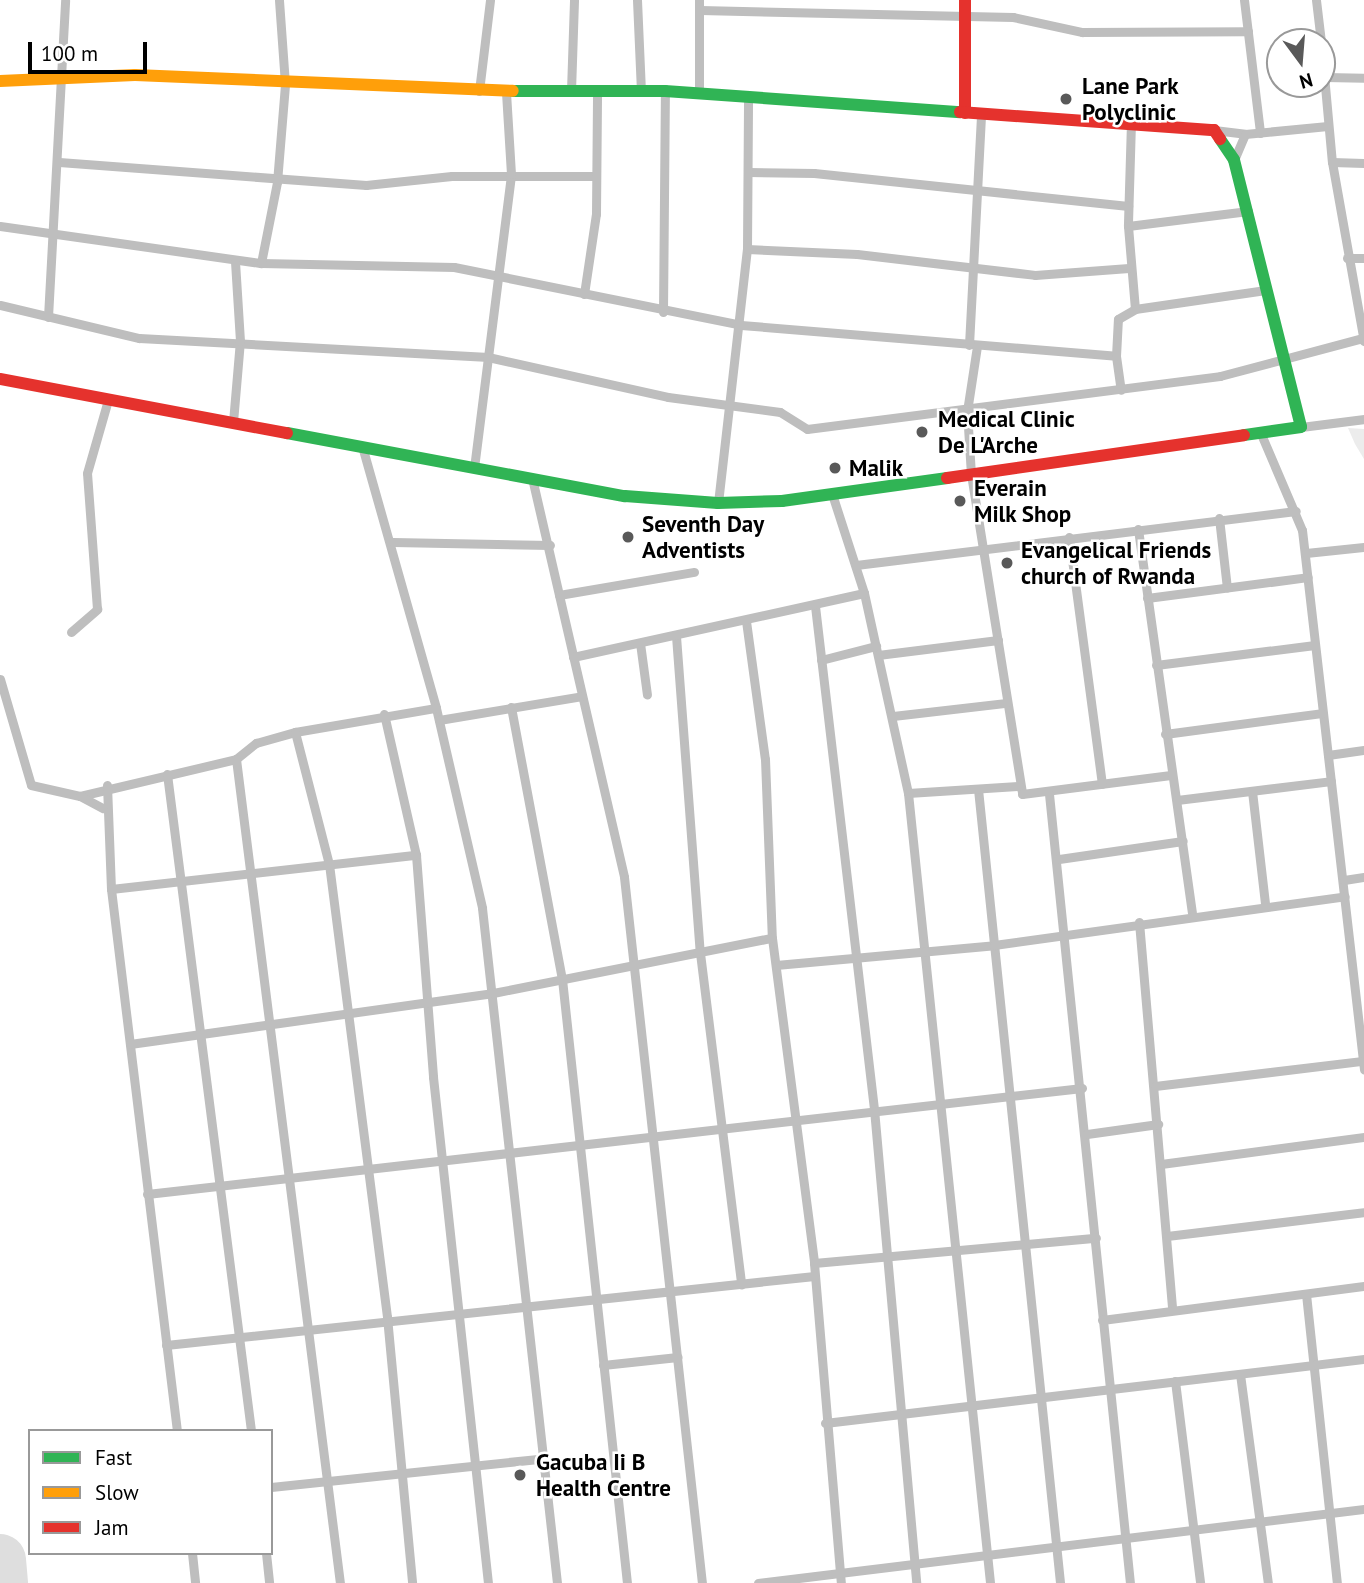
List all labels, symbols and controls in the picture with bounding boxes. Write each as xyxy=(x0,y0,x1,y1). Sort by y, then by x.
scale bar xyxy=(32,28,150,72)
north arrow xyxy=(1266,28,1336,98)
text: 100 m xyxy=(41,40,98,67)
text: N xyxy=(1297,68,1316,95)
place label: Lane Park Polyclinic xyxy=(1082,72,1179,126)
marker: Lane Park Polyclinic xyxy=(1056,89,1076,109)
place label: Medical Clinic De L'Arche xyxy=(938,405,1075,459)
marker: Medical Clinic De L'Arche xyxy=(912,422,932,442)
place label: Malik xyxy=(849,454,903,482)
marker: Malik xyxy=(827,460,843,476)
place label: Everain Milk Shop xyxy=(974,474,1072,528)
marker: Everain Milk Shop xyxy=(952,493,968,509)
place label: Seventh Day Adventists xyxy=(642,510,764,564)
marker: Seventh Day Adventists xyxy=(620,529,636,545)
place label: Evangelical Friends church of Rwanda xyxy=(1021,536,1211,590)
marker: Evangelical Friends church of Rwanda xyxy=(999,555,1015,571)
legend xyxy=(28,1429,273,1555)
text: Fast xyxy=(95,1444,132,1471)
place label: Gacuba Ii B Health Centre xyxy=(536,1448,671,1502)
marker: Gacuba Ii B Health Centre xyxy=(510,1465,530,1485)
text: Slow xyxy=(95,1479,139,1506)
text: Jam xyxy=(95,1514,129,1541)

